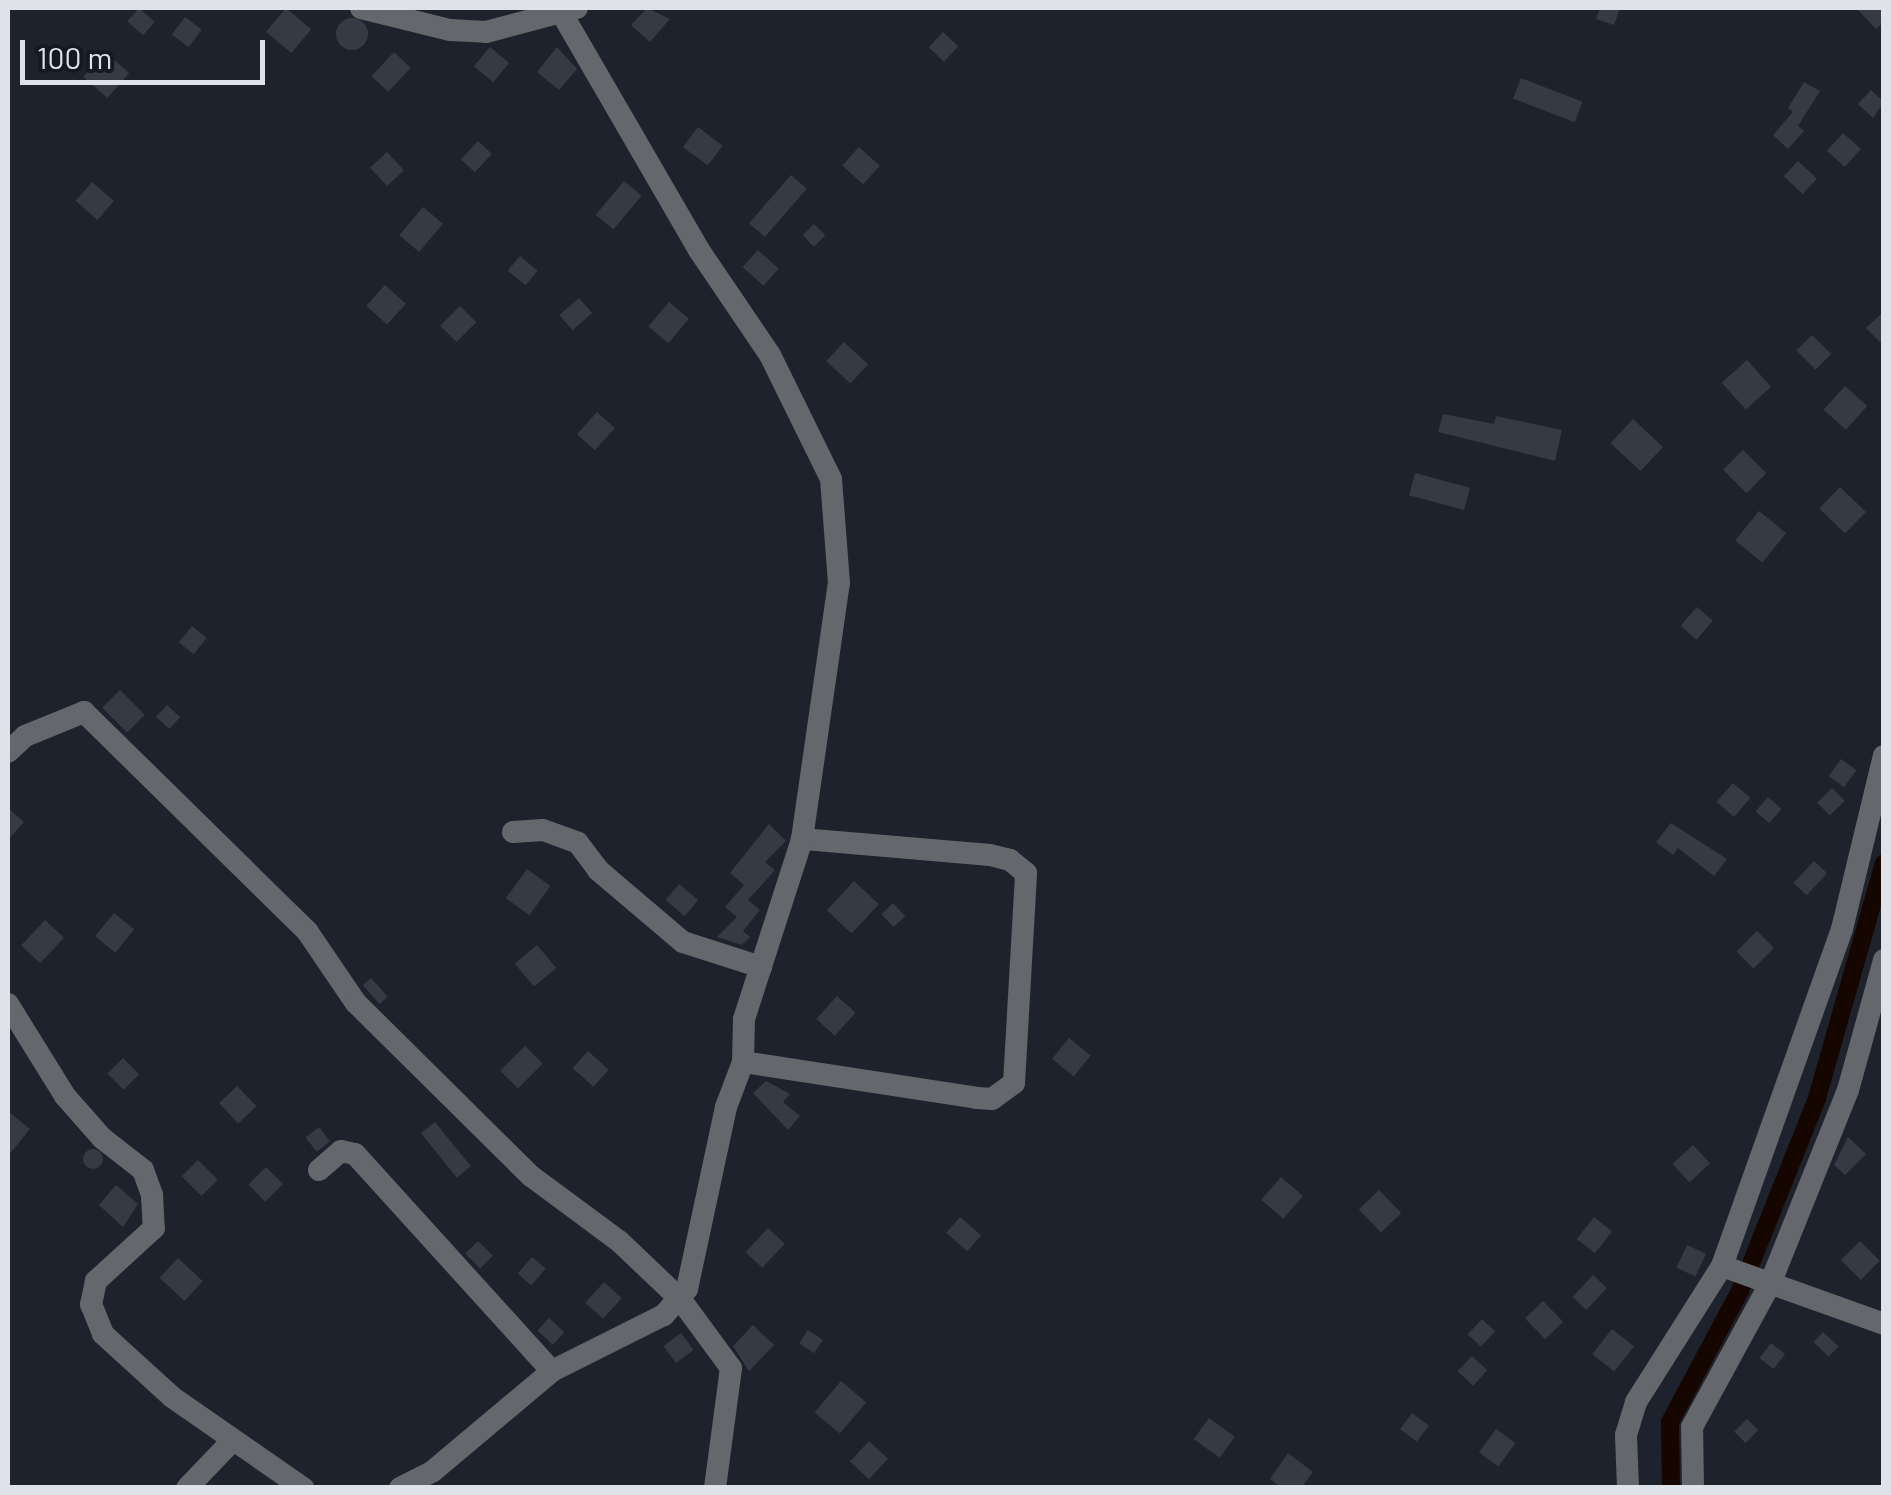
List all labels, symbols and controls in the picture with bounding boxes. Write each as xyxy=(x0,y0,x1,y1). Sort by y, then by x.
scale bar xyxy=(25,20,270,82)
text: 100 m xyxy=(37,39,112,75)

